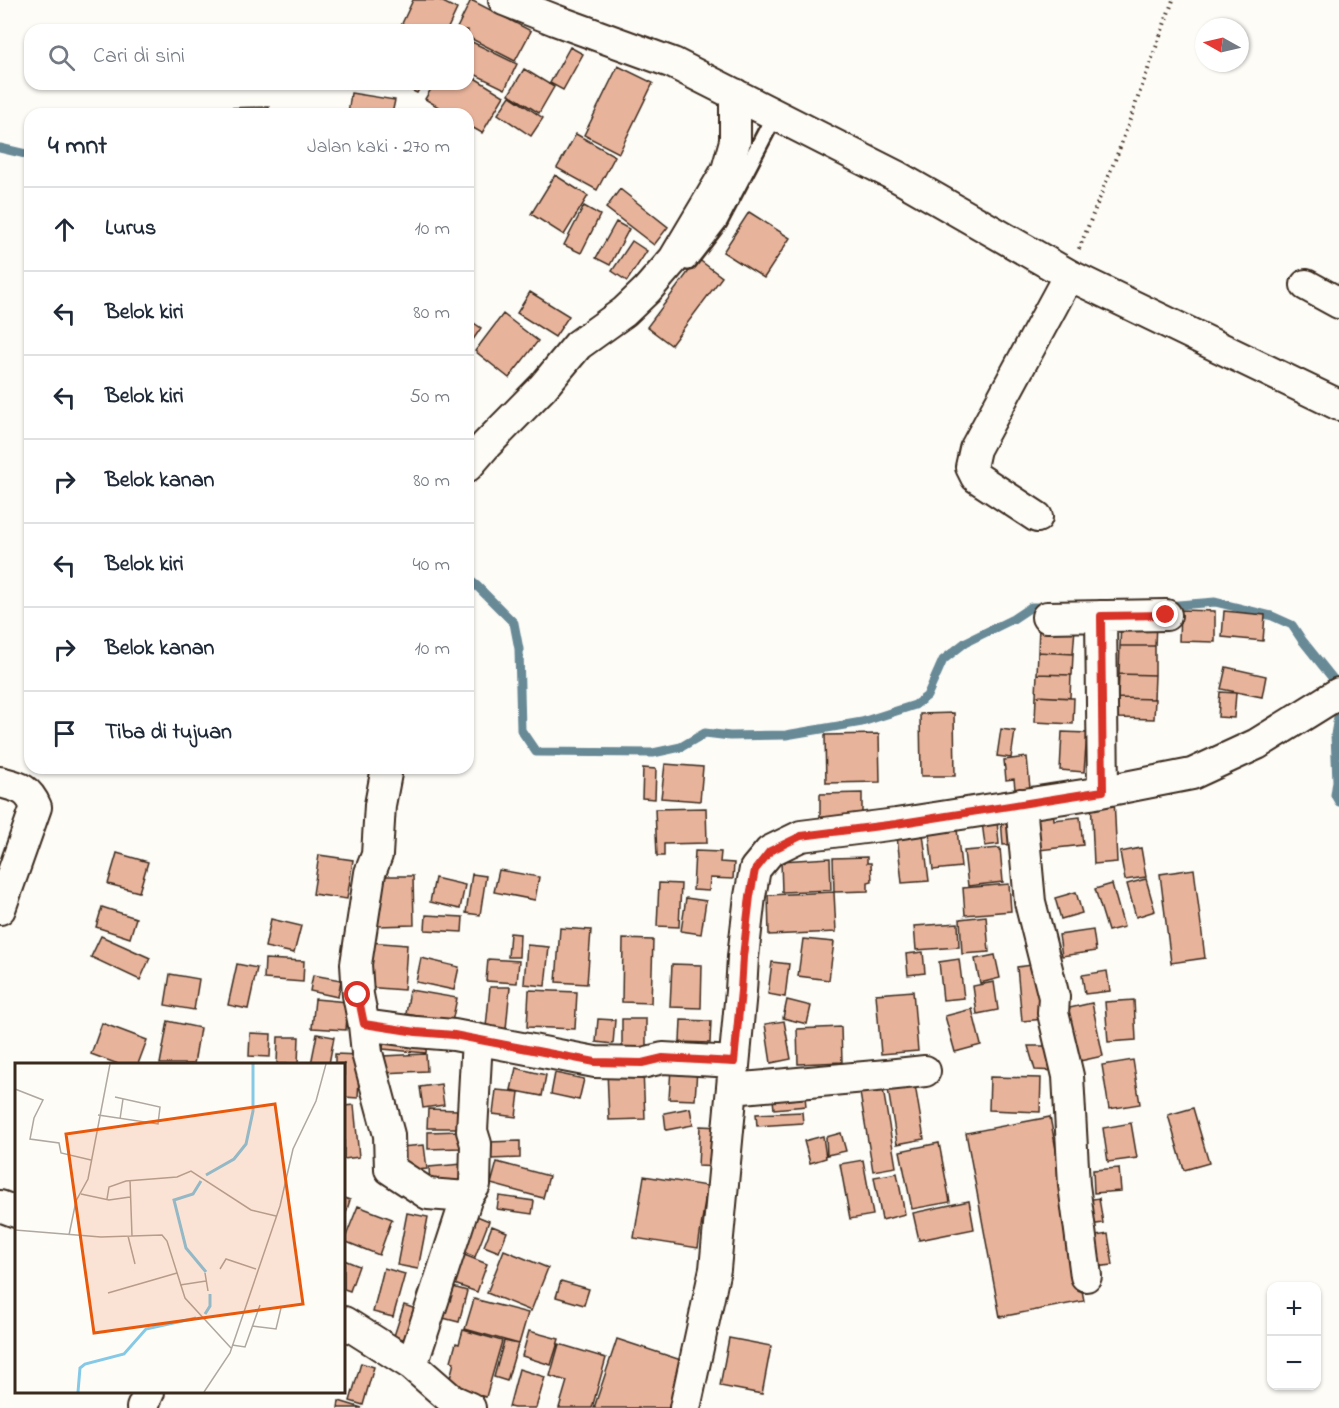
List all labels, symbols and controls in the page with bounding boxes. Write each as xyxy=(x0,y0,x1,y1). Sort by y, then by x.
north arrow xyxy=(1195,18,1249,72)
search box xyxy=(24,24,474,90)
icon: search xyxy=(45,41,78,74)
text: Cari di sini xyxy=(93,41,185,73)
text: 4 mnt xyxy=(48,128,107,166)
text: Jalan kaki · 270 m xyxy=(307,133,450,162)
icon: ahead xyxy=(48,213,81,246)
text: Lurus xyxy=(105,213,156,245)
text: 10 m xyxy=(414,215,450,244)
icon: left xyxy=(48,297,81,330)
text: Belok kiri xyxy=(105,297,184,329)
text: 80 m xyxy=(413,299,450,328)
icon: left xyxy=(48,381,81,414)
text: Belok kiri xyxy=(105,381,184,413)
text: 50 m xyxy=(409,383,450,412)
icon: right xyxy=(48,465,81,498)
text: Belok kanan xyxy=(105,465,214,497)
text: 80 m xyxy=(413,467,450,496)
icon: left xyxy=(48,549,81,582)
text: Belok kiri xyxy=(105,549,184,581)
text: 40 m xyxy=(413,551,450,580)
route end xyxy=(1152,601,1178,627)
icon: right xyxy=(48,633,81,666)
text: Belok kanan xyxy=(105,633,214,665)
text: 10 m xyxy=(414,635,450,664)
icon: arrive xyxy=(48,717,81,750)
text: Tiba di tujuan xyxy=(105,717,232,749)
route start xyxy=(344,981,370,1007)
inset map xyxy=(15,1063,345,1393)
map controls xyxy=(1267,1282,1321,1390)
button: + xyxy=(1267,1282,1321,1336)
button: − xyxy=(1267,1336,1321,1390)

